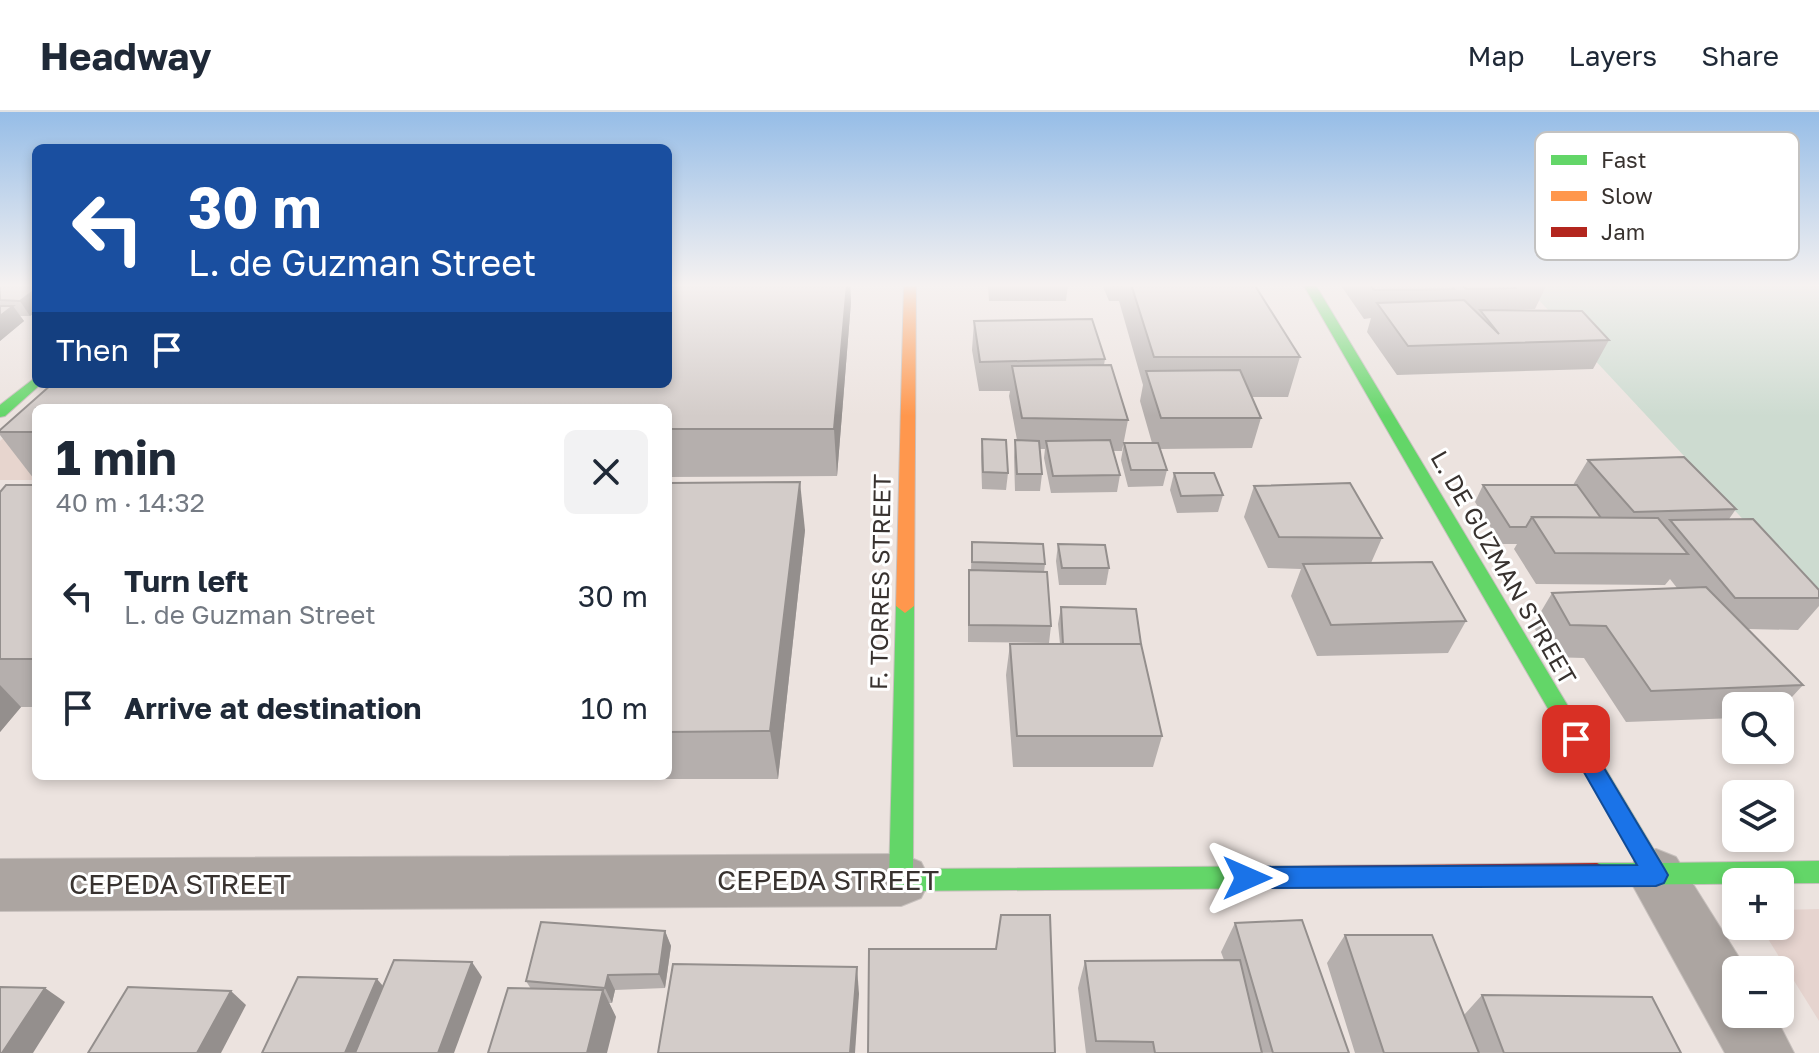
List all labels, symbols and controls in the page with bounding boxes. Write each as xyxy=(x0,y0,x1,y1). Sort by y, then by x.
text: Headway xyxy=(40,33,212,78)
text: Map xyxy=(1467,39,1525,72)
text: Layers xyxy=(1569,39,1657,72)
text: Share xyxy=(1701,39,1779,72)
legend xyxy=(1535,132,1799,260)
text: Fast xyxy=(1601,146,1647,173)
text: 30 m xyxy=(188,173,322,240)
icon: left xyxy=(56,176,160,280)
text: Slow xyxy=(1601,182,1653,209)
text: Jam xyxy=(1601,218,1645,245)
text: L. de Guzman Street xyxy=(188,241,536,284)
icon: arrive xyxy=(145,328,189,372)
text: Then xyxy=(56,332,129,368)
text: 1 min xyxy=(56,428,177,486)
button: close xyxy=(564,430,648,514)
street label: L. DE GUZMAN STREET xyxy=(1425,445,1583,689)
street label: F. TORRES STREET xyxy=(863,474,896,690)
text: 40 m · 14:32 xyxy=(56,487,205,518)
text: Turn left xyxy=(124,563,249,599)
icon: left xyxy=(56,574,100,618)
text: 30 m xyxy=(578,578,648,614)
text: L. de Guzman Street xyxy=(124,599,376,630)
icon: arrive xyxy=(56,686,100,730)
text: Arrive at destination xyxy=(124,690,421,726)
text: 10 m xyxy=(581,690,648,726)
map controls xyxy=(1722,692,1794,1028)
button: search xyxy=(1722,692,1794,764)
pin xyxy=(1542,705,1610,773)
icon: arrive xyxy=(1554,717,1598,761)
button: layers xyxy=(1722,780,1794,852)
position arrow xyxy=(1205,836,1289,920)
street label: CEPEDA STREET xyxy=(717,863,939,896)
street label: CEPEDA STREET xyxy=(69,867,291,900)
button: + xyxy=(1722,868,1794,940)
button: − xyxy=(1722,956,1794,1028)

